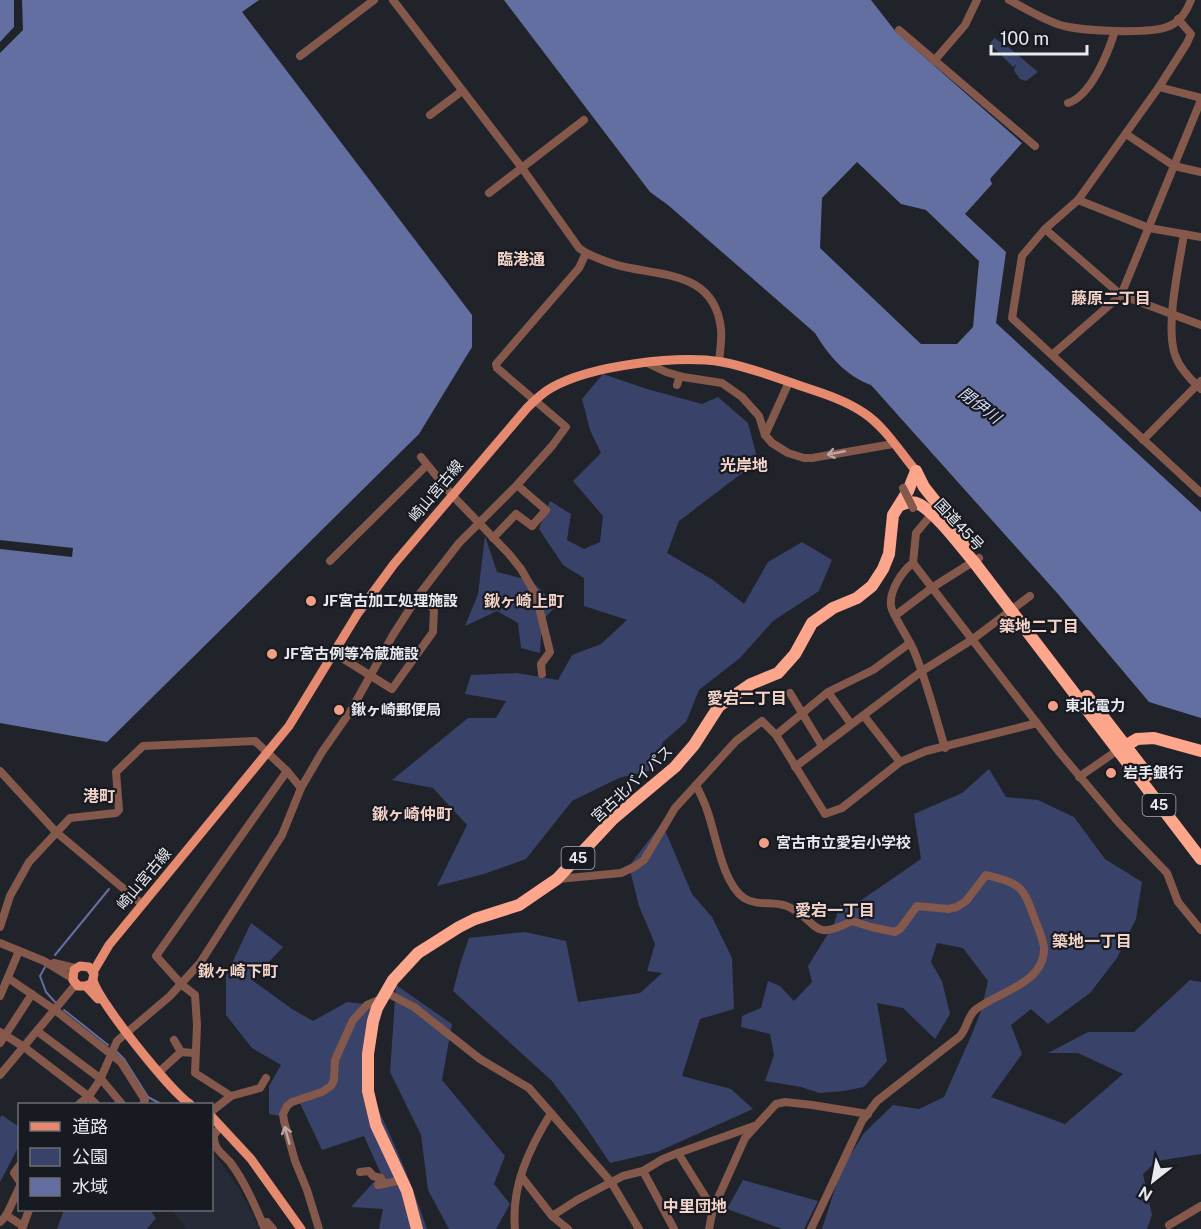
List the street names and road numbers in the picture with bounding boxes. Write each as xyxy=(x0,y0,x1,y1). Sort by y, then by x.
street label: 崎山宮古線 xyxy=(405,456,466,525)
street label: 国道45号 xyxy=(931,495,987,554)
street label: 宮古北バイパス xyxy=(588,742,676,826)
road number: 45 xyxy=(1142,794,1176,816)
street label: 崎山宮古線 xyxy=(113,844,174,913)
road number: 45 xyxy=(562,847,594,869)

